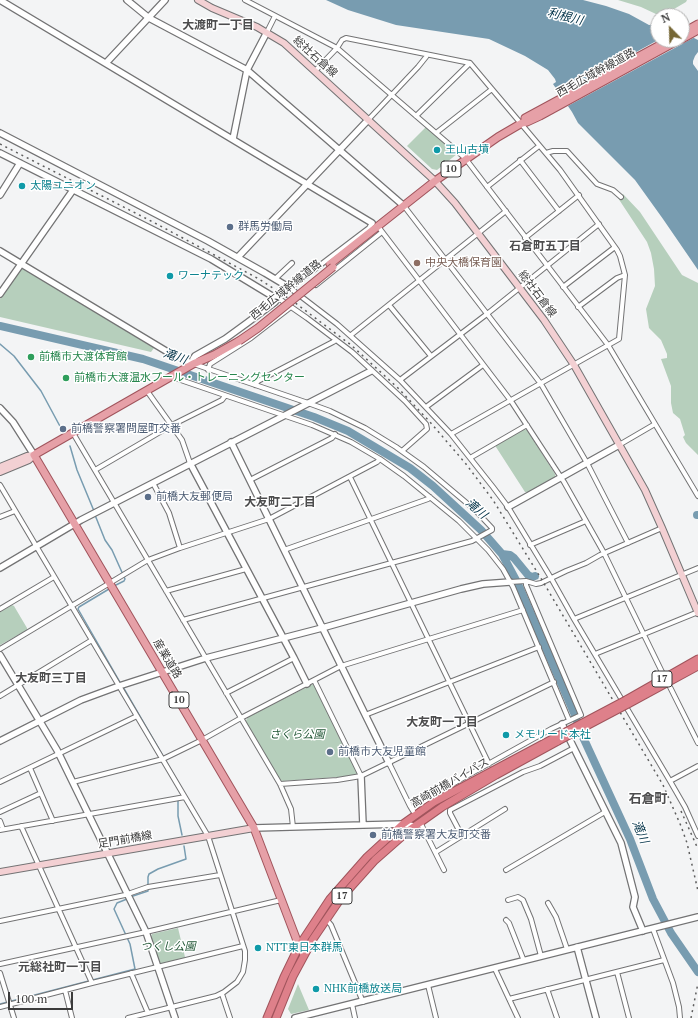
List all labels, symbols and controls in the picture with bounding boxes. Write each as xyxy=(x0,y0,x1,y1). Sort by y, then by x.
water label: 利根川 xyxy=(546,6,584,28)
north arrow xyxy=(650,8,690,48)
text: N xyxy=(659,10,672,26)
district label: 大渡町一丁目 xyxy=(182,19,254,33)
street label: 総社石倉線 xyxy=(290,34,340,80)
street label: 西毛広域幹線道路 xyxy=(554,46,638,100)
place label: 王山古墳 xyxy=(445,143,489,157)
marker: 王山古墳 xyxy=(432,145,442,155)
road number: 10 xyxy=(441,161,461,177)
place label: 太陽ユニオン xyxy=(30,179,96,193)
marker: 太陽ユニオン xyxy=(17,181,27,191)
place label: 群馬労働局 xyxy=(238,220,293,234)
marker: 群馬労働局 xyxy=(225,222,235,232)
district label: 石倉町五丁目 xyxy=(509,240,581,254)
place label: 中央大橋保育園 xyxy=(425,256,502,270)
street label: 西毛広域幹線道路 xyxy=(248,257,324,323)
marker: 中央大橋保育園 xyxy=(412,258,422,268)
street label: 総社石倉線 xyxy=(515,268,559,320)
place label: ワーナテック xyxy=(178,269,244,283)
marker: ワーナテック xyxy=(165,271,175,281)
water label: 滝川 xyxy=(161,346,189,368)
place label: 前橋市大渡体育館 xyxy=(39,350,127,364)
marker: 前橋市大渡体育館 xyxy=(26,352,36,362)
place label: 前橋市大渡温水プール・トレーニングセンター xyxy=(74,371,305,385)
marker: 前橋市大渡温水プール・トレーニングセンター xyxy=(61,373,71,383)
place label: 前橋警察署問屋町交番 xyxy=(71,422,181,436)
marker: 前橋警察署問屋町交番 xyxy=(58,424,68,434)
place label: 前橋大友郵便局 xyxy=(156,490,233,504)
marker: 前橋大友郵便局 xyxy=(143,492,153,502)
district label: 大友町二丁目 xyxy=(244,496,316,510)
water label: 滝川 xyxy=(462,496,490,522)
street label: 産業道路 xyxy=(150,637,184,681)
road number: 17 xyxy=(652,671,672,687)
district label: 大友町三丁目 xyxy=(15,672,87,686)
road number: 10 xyxy=(169,692,189,708)
district label: 大友町一丁目 xyxy=(406,716,478,730)
park label: さくら公園 xyxy=(270,728,324,742)
place label: メモリード本社 xyxy=(514,728,591,742)
marker: メモリード本社 xyxy=(501,730,511,740)
place label: 前橋市大友児童館 xyxy=(338,745,426,759)
marker: 前橋市大友児童館 xyxy=(325,747,335,757)
street label: 高崎前橋バイパス xyxy=(409,755,491,811)
district label: 石倉町 xyxy=(629,791,667,807)
water label: 滝川 xyxy=(629,818,651,846)
place label: 前橋警察署大友町交番 xyxy=(381,828,491,842)
street label: 足門前橋線 xyxy=(97,829,153,851)
marker: 前橋警察署大友町交番 xyxy=(368,830,378,840)
road number: 17 xyxy=(332,888,352,904)
park label: つくし公園 xyxy=(141,940,195,954)
place label: NTT東日本群馬 xyxy=(266,941,343,955)
marker: NTT東日本群馬 xyxy=(253,943,263,953)
district label: 元総社町一丁目 xyxy=(18,961,102,975)
place label: NHK前橋放送局 xyxy=(324,982,402,996)
scale bar xyxy=(10,984,75,1010)
marker: NHK前橋放送局 xyxy=(311,984,321,994)
text: 100 m xyxy=(15,991,47,1006)

